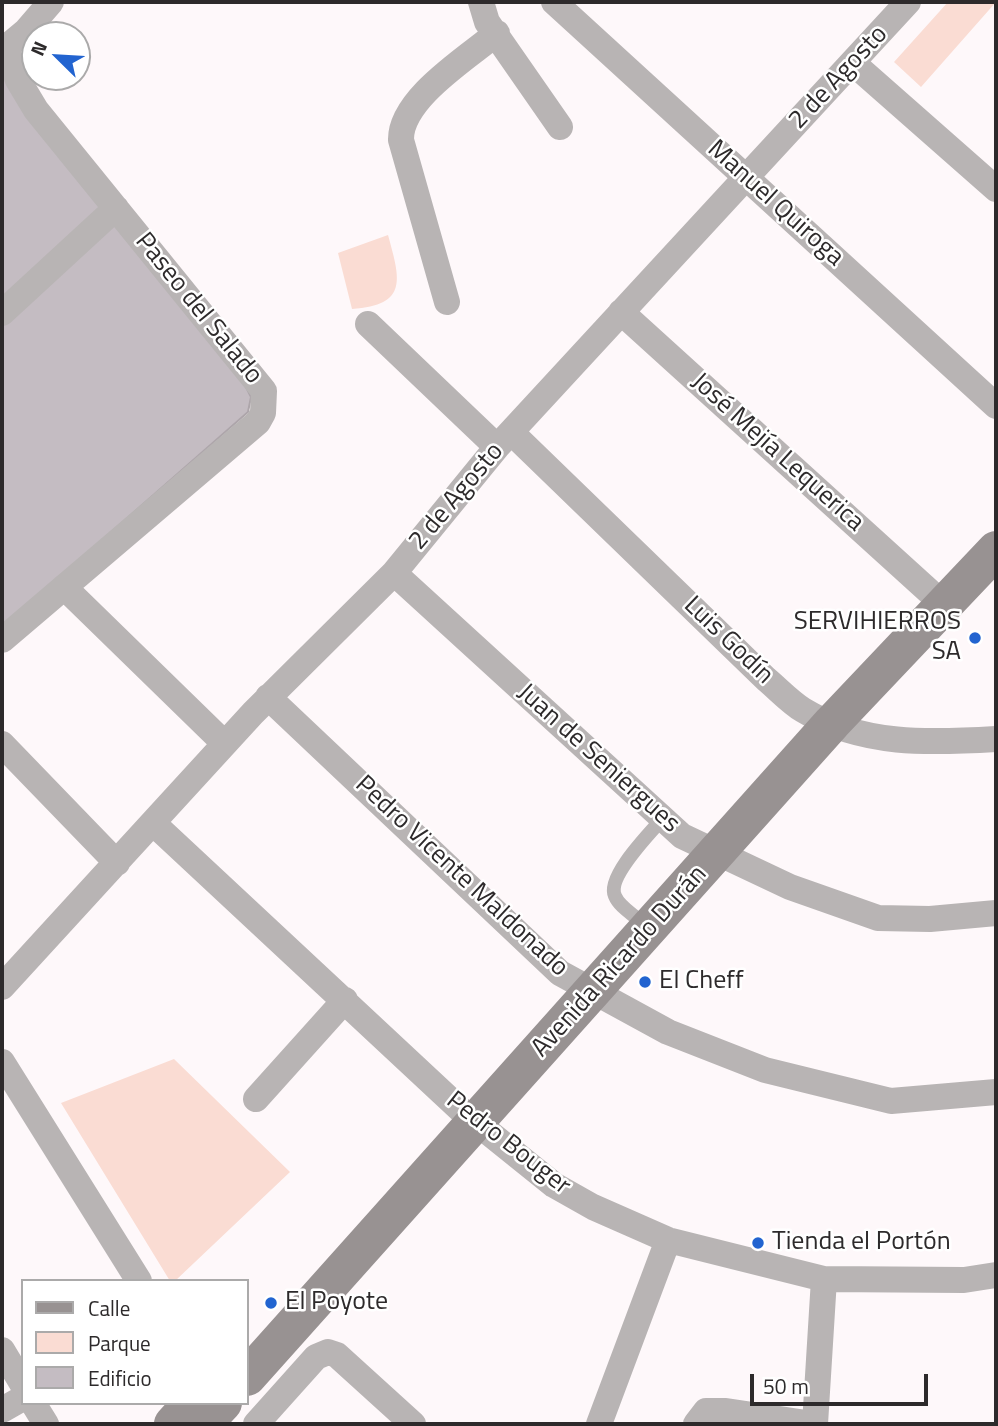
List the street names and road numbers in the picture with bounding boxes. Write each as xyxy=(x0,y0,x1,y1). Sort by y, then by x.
street label: 2 de Agosto xyxy=(783,20,895,136)
street label: Manuel Quiroga xyxy=(700,135,850,273)
street label: Paseo del Salado xyxy=(128,227,268,391)
street label: José Mejía Lequerica xyxy=(684,367,870,539)
street label: 2 de Agosto xyxy=(403,437,511,557)
street label: Luis Godín xyxy=(677,591,779,691)
street label: Juan de Seniergues xyxy=(510,678,686,840)
street label: Pedro Vicente Maldonado xyxy=(348,770,574,984)
street label: Avenida Ricardo Durán xyxy=(526,860,714,1064)
street label: Pedro Bouger xyxy=(440,1086,576,1202)

